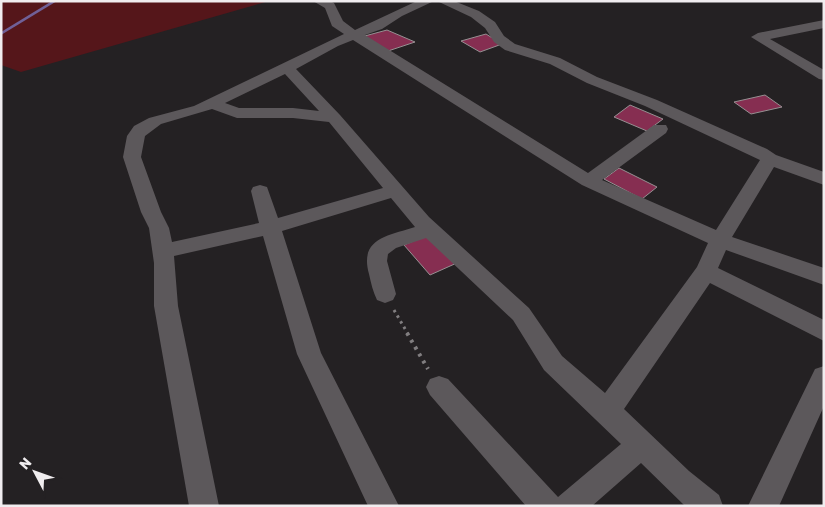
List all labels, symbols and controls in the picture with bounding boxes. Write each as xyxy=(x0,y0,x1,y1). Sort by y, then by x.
north arrow xyxy=(10,447,60,497)
text: N xyxy=(16,454,35,473)

